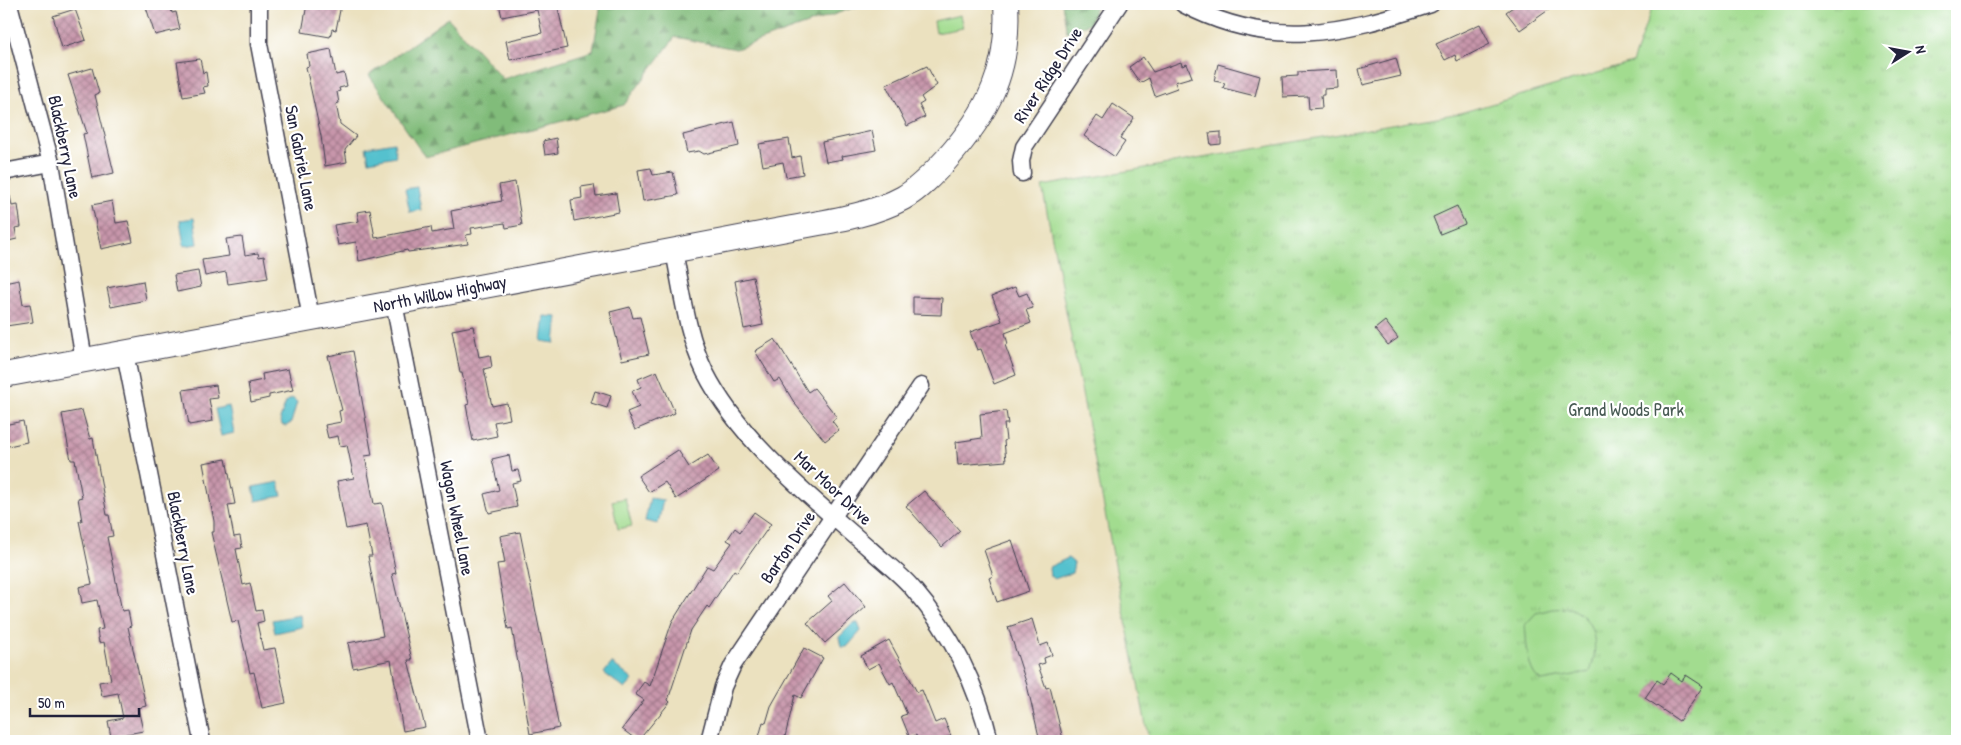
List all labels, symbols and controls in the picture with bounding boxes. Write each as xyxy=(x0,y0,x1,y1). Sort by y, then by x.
street label: River Ridge Drive xyxy=(1007,22,1088,128)
north arrow xyxy=(1884,28,1934,78)
text: N xyxy=(1911,44,1931,55)
street label: Blackberry Lane xyxy=(42,93,89,201)
street label: San Gabriel Lane xyxy=(279,103,324,213)
street label: North Willow Highway xyxy=(371,268,509,319)
park label: Grand Woods Park xyxy=(1568,397,1684,422)
street label: Mar Moor Drive xyxy=(789,445,878,531)
street label: Wagon Wheel Lane xyxy=(434,458,481,578)
street label: Blackberry Lane xyxy=(161,489,206,597)
street label: Barton Drive xyxy=(754,505,821,588)
scale bar xyxy=(30,685,139,717)
text: 50 m xyxy=(38,692,65,713)

